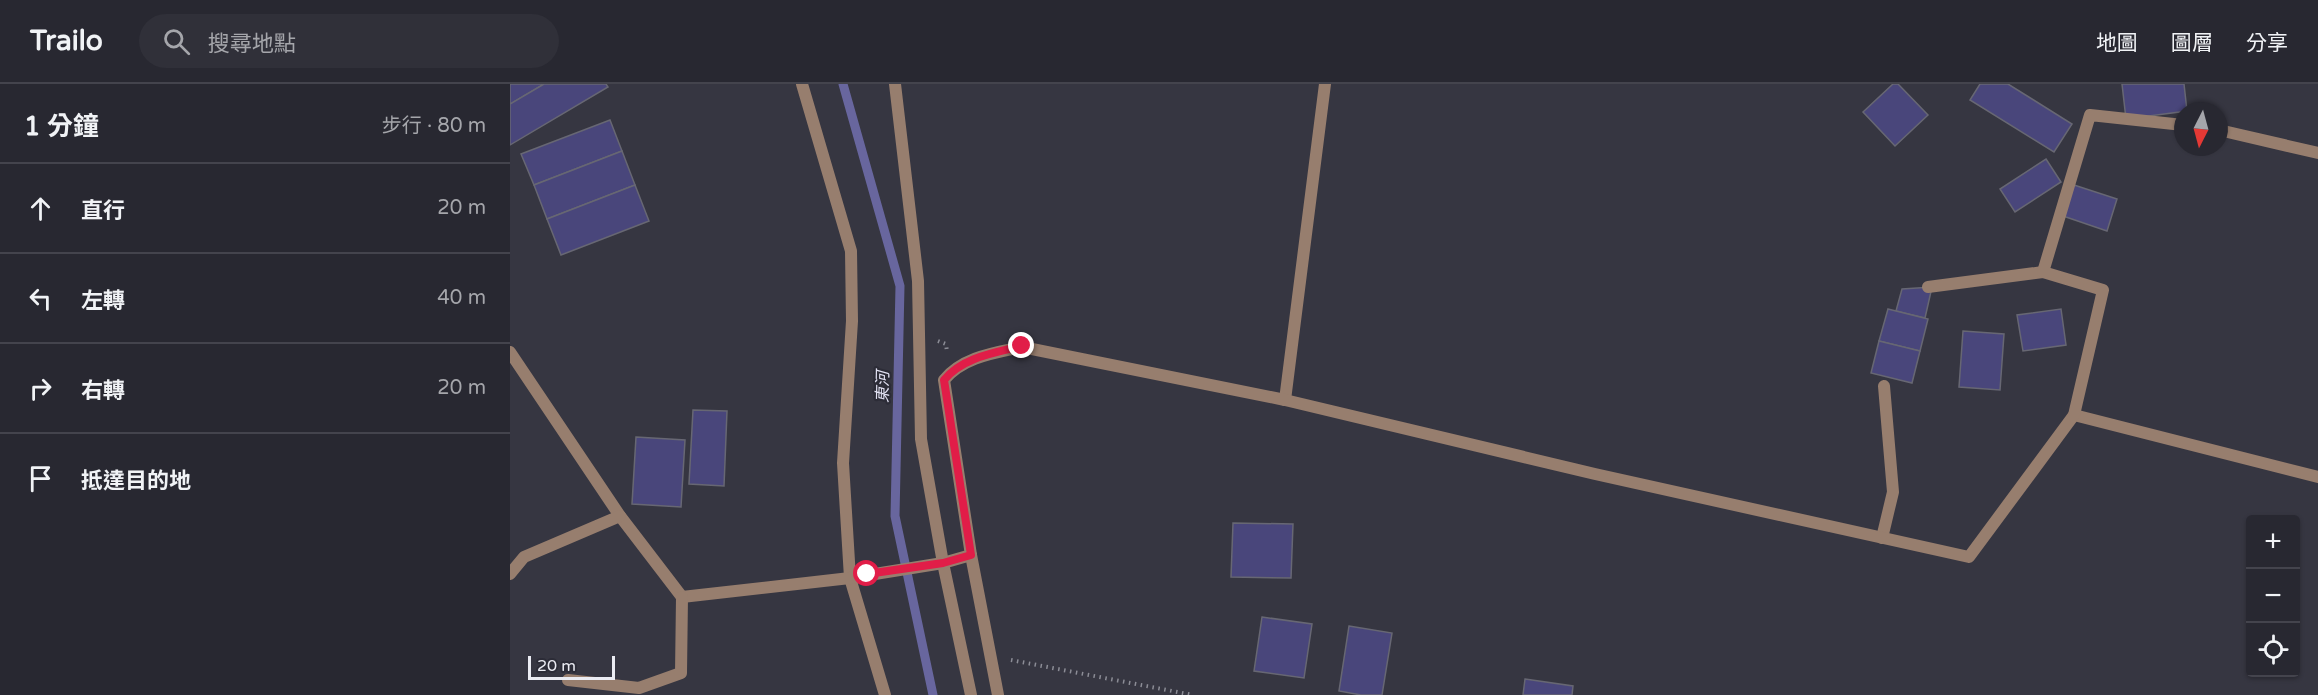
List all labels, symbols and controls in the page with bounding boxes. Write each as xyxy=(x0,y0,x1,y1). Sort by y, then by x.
search box xyxy=(139,14,559,68)
text: Trailo xyxy=(30,24,103,58)
icon: search xyxy=(160,25,193,58)
text: 搜尋地點 xyxy=(208,31,296,57)
text: 地圖 xyxy=(2096,31,2138,56)
text: 圖層 xyxy=(2171,31,2213,56)
text: 分享 xyxy=(2246,31,2288,56)
north arrow xyxy=(2174,102,2228,156)
text: 1 分鐘 xyxy=(24,111,99,142)
text: 步行 · 80 m xyxy=(382,114,486,138)
icon: ahead xyxy=(24,192,57,225)
text: 20 m xyxy=(437,196,486,220)
text: 直行 xyxy=(81,198,125,224)
icon: left xyxy=(24,282,57,315)
text: 40 m xyxy=(437,286,486,310)
text: 左轉 xyxy=(81,288,125,314)
route end xyxy=(1008,332,1034,358)
water label: 東河 xyxy=(873,368,893,403)
icon: right xyxy=(24,372,57,405)
text: 20 m xyxy=(437,376,486,400)
text: 右轉 xyxy=(81,378,125,404)
icon: arrive xyxy=(24,462,57,495)
text: 抵達目的地 xyxy=(81,468,191,494)
map controls xyxy=(2246,515,2300,677)
button: + xyxy=(2246,515,2300,569)
route start xyxy=(853,560,879,586)
button: − xyxy=(2246,569,2300,623)
button: locate xyxy=(2246,623,2300,677)
scale bar xyxy=(528,653,615,680)
text: 20 m xyxy=(537,656,576,676)

